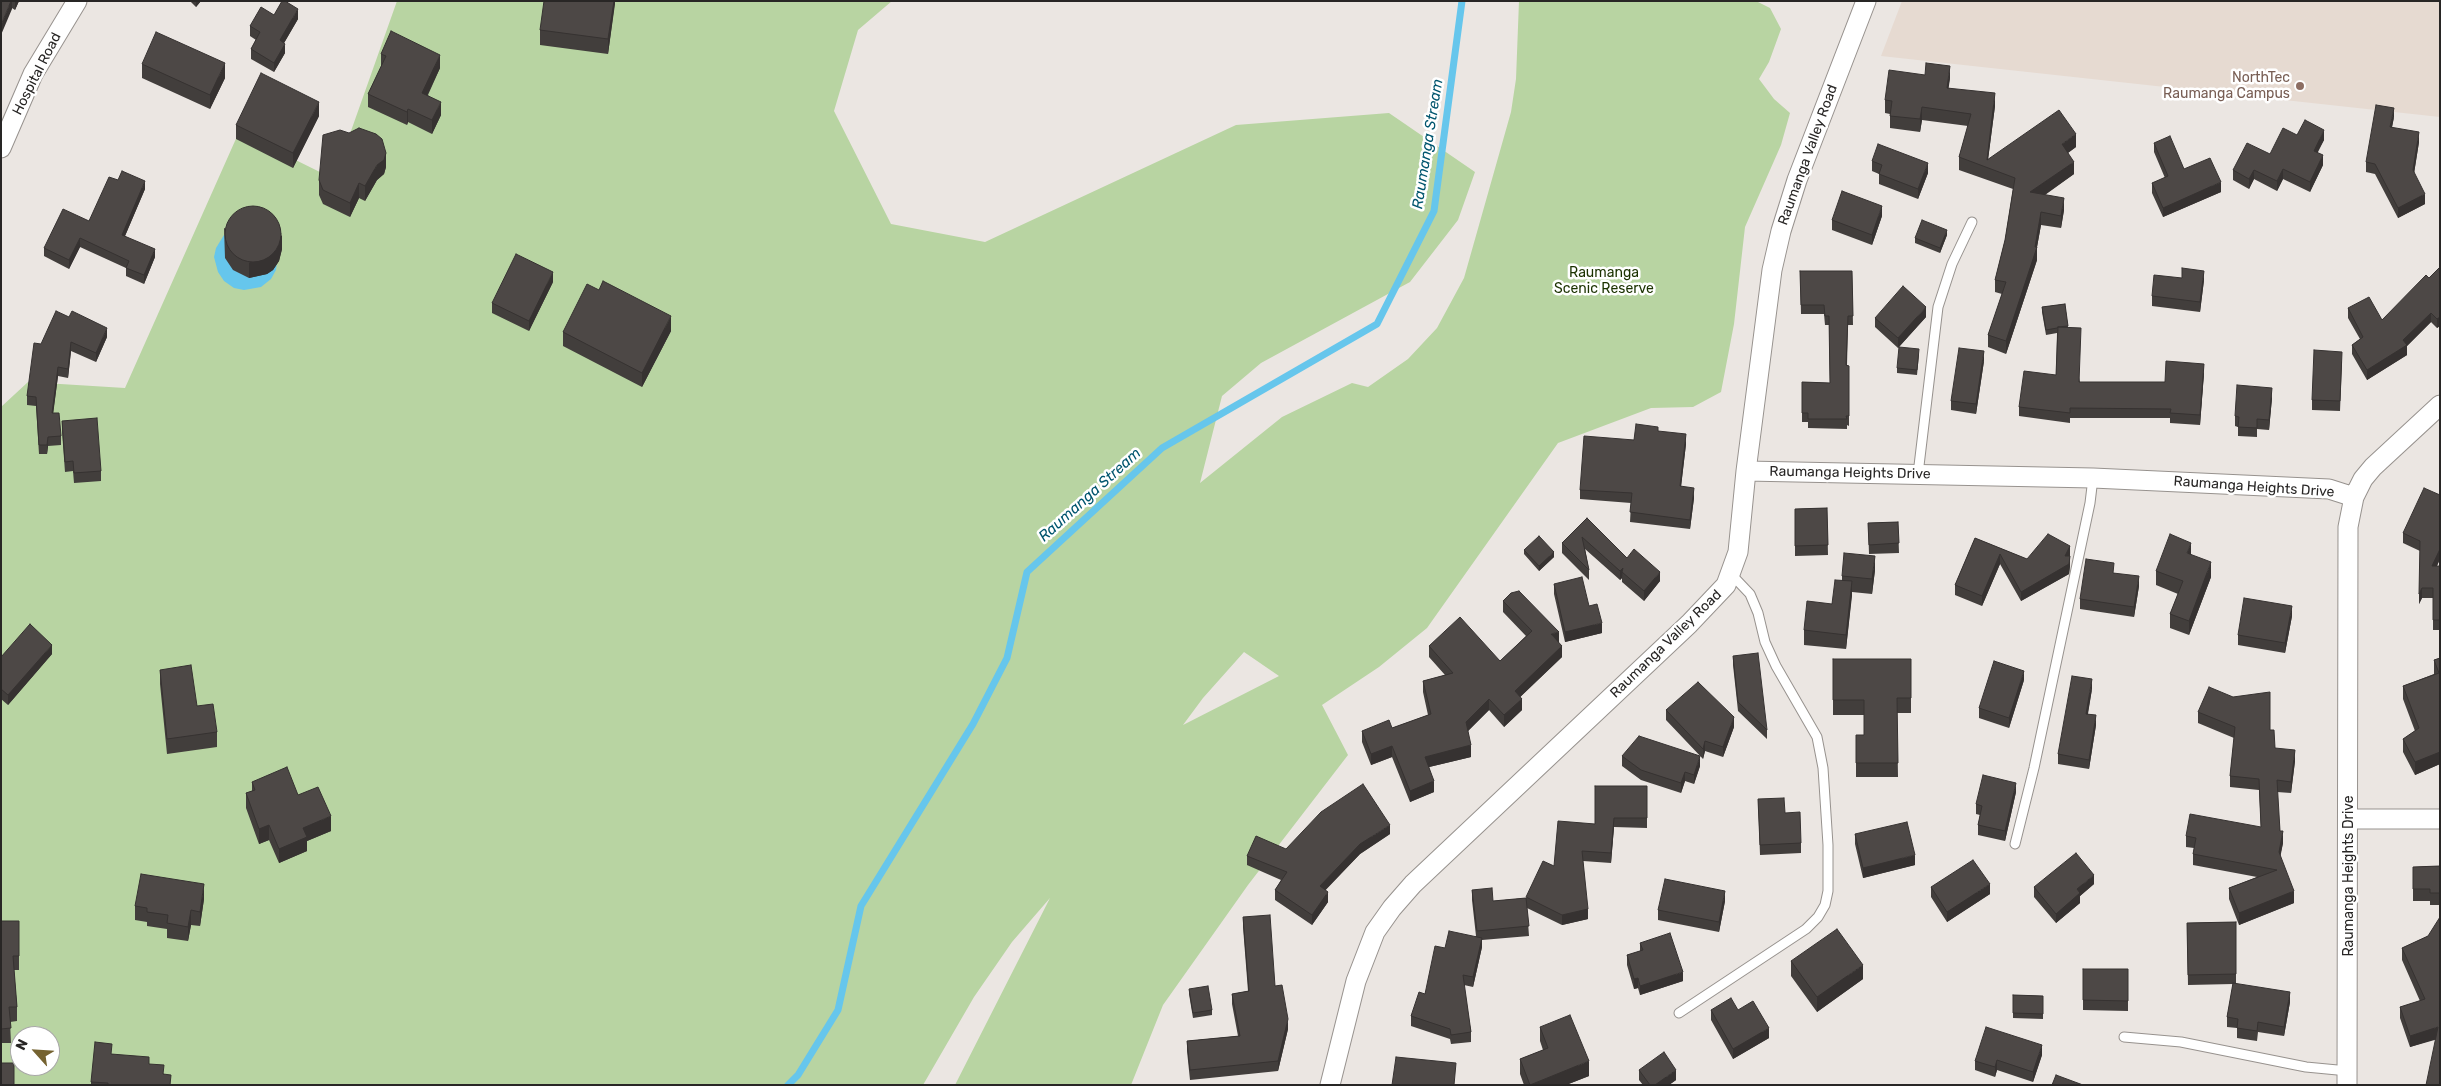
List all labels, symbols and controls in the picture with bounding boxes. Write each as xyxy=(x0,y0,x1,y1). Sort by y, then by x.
street label: Hospital Road xyxy=(9,30,65,118)
place label: NorthTec Raumanga Campus xyxy=(2163,70,2290,102)
water label: Raumanga Stream xyxy=(1409,78,1447,210)
marker: NorthTec Raumanga Campus xyxy=(2294,80,2306,92)
street label: Raumanga Valley Road xyxy=(1775,82,1841,228)
park label: Raumanga Scenic Reserve xyxy=(1554,265,1654,298)
water label: Raumanga Stream xyxy=(1035,444,1145,546)
street label: Raumanga Heights Drive xyxy=(1769,463,1931,483)
street label: Raumanga Heights Drive xyxy=(2173,473,2335,501)
street label: Raumanga Valley Road xyxy=(1607,586,1725,702)
street label: Raumanga Heights Drive xyxy=(2341,795,2357,957)
north arrow xyxy=(10,1026,60,1076)
text: N xyxy=(12,1036,32,1053)

